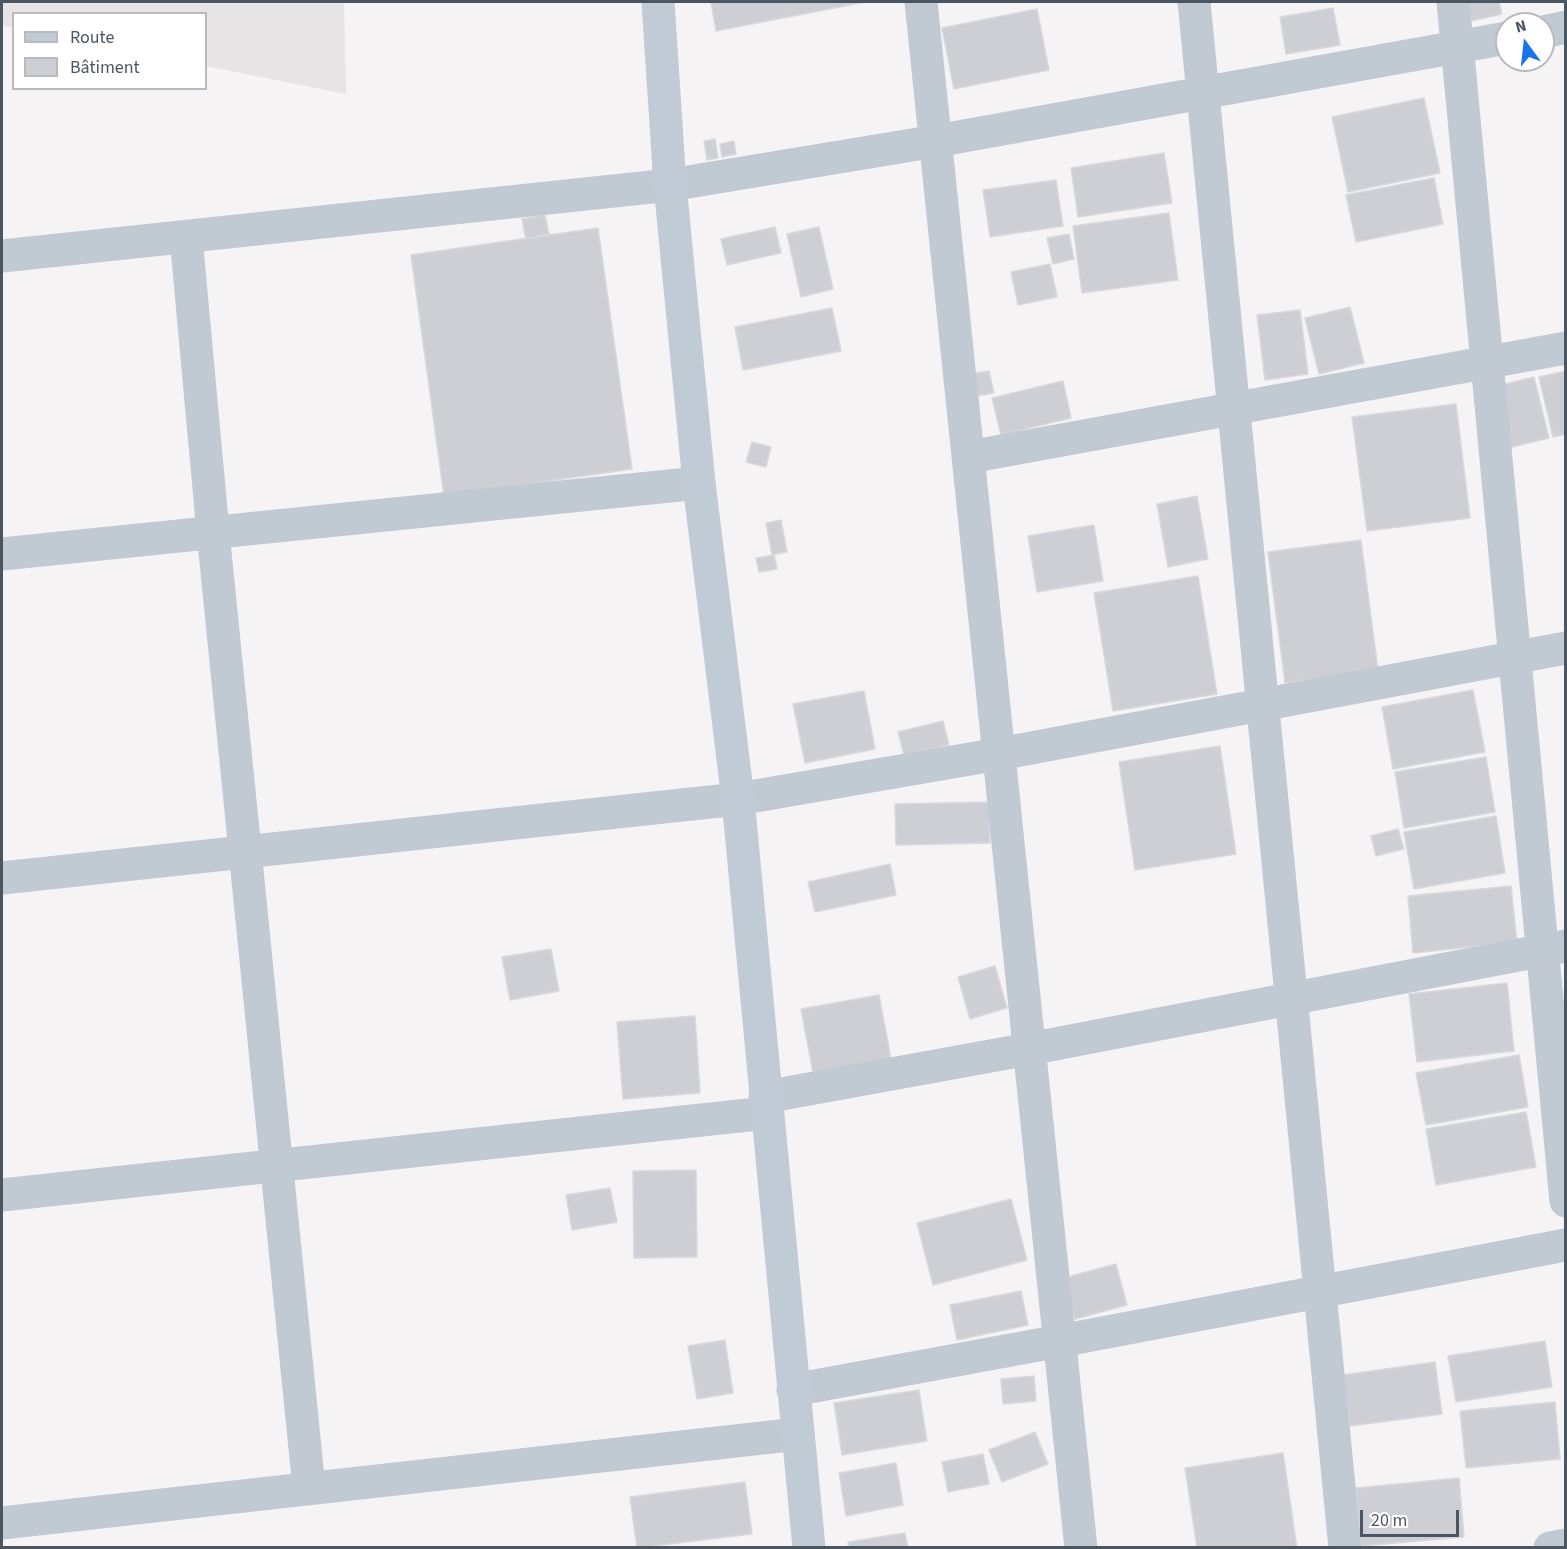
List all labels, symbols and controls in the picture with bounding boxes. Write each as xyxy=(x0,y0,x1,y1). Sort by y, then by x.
legend xyxy=(12,12,207,90)
north arrow xyxy=(1495,12,1555,72)
text: N xyxy=(1513,15,1529,39)
text: Route xyxy=(70,25,114,50)
text: Bâtiment xyxy=(70,55,140,80)
scale bar xyxy=(1363,1498,1462,1536)
text: 20 m xyxy=(1371,1508,1407,1533)

